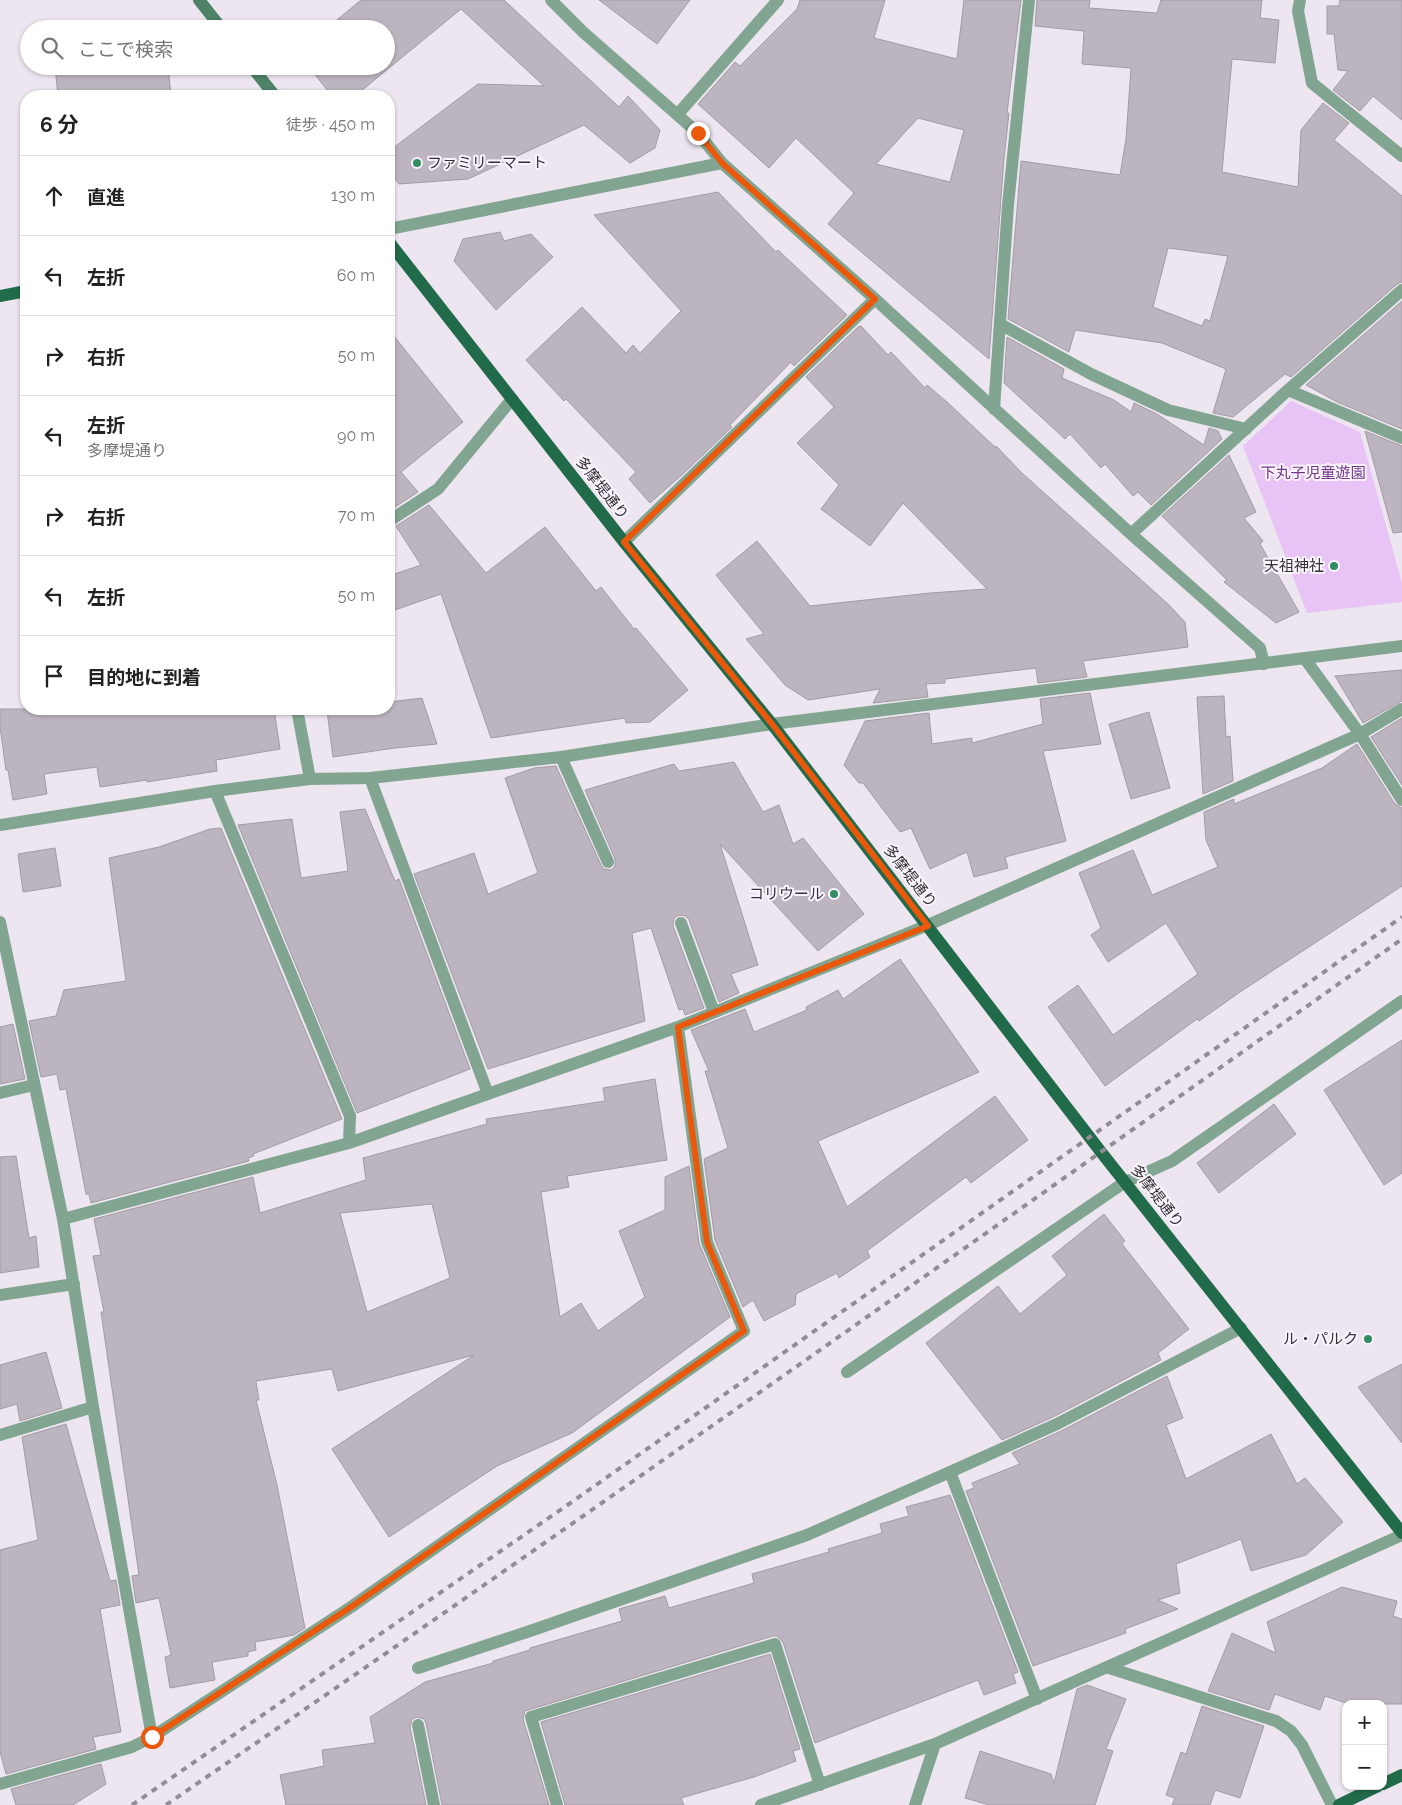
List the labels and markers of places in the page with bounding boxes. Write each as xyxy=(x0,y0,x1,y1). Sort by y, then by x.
place label: ファミリーマート xyxy=(427,154,547,172)
marker: ファミリーマート xyxy=(411,157,423,169)
place label: 天祖神社 xyxy=(1264,557,1324,575)
marker: 天祖神社 xyxy=(1328,560,1340,572)
place label: コリウール xyxy=(749,885,824,903)
marker: コリウール xyxy=(828,888,840,900)
place label: ル・パルク xyxy=(1283,1330,1358,1348)
marker: ル・パルク xyxy=(1362,1333,1374,1345)

